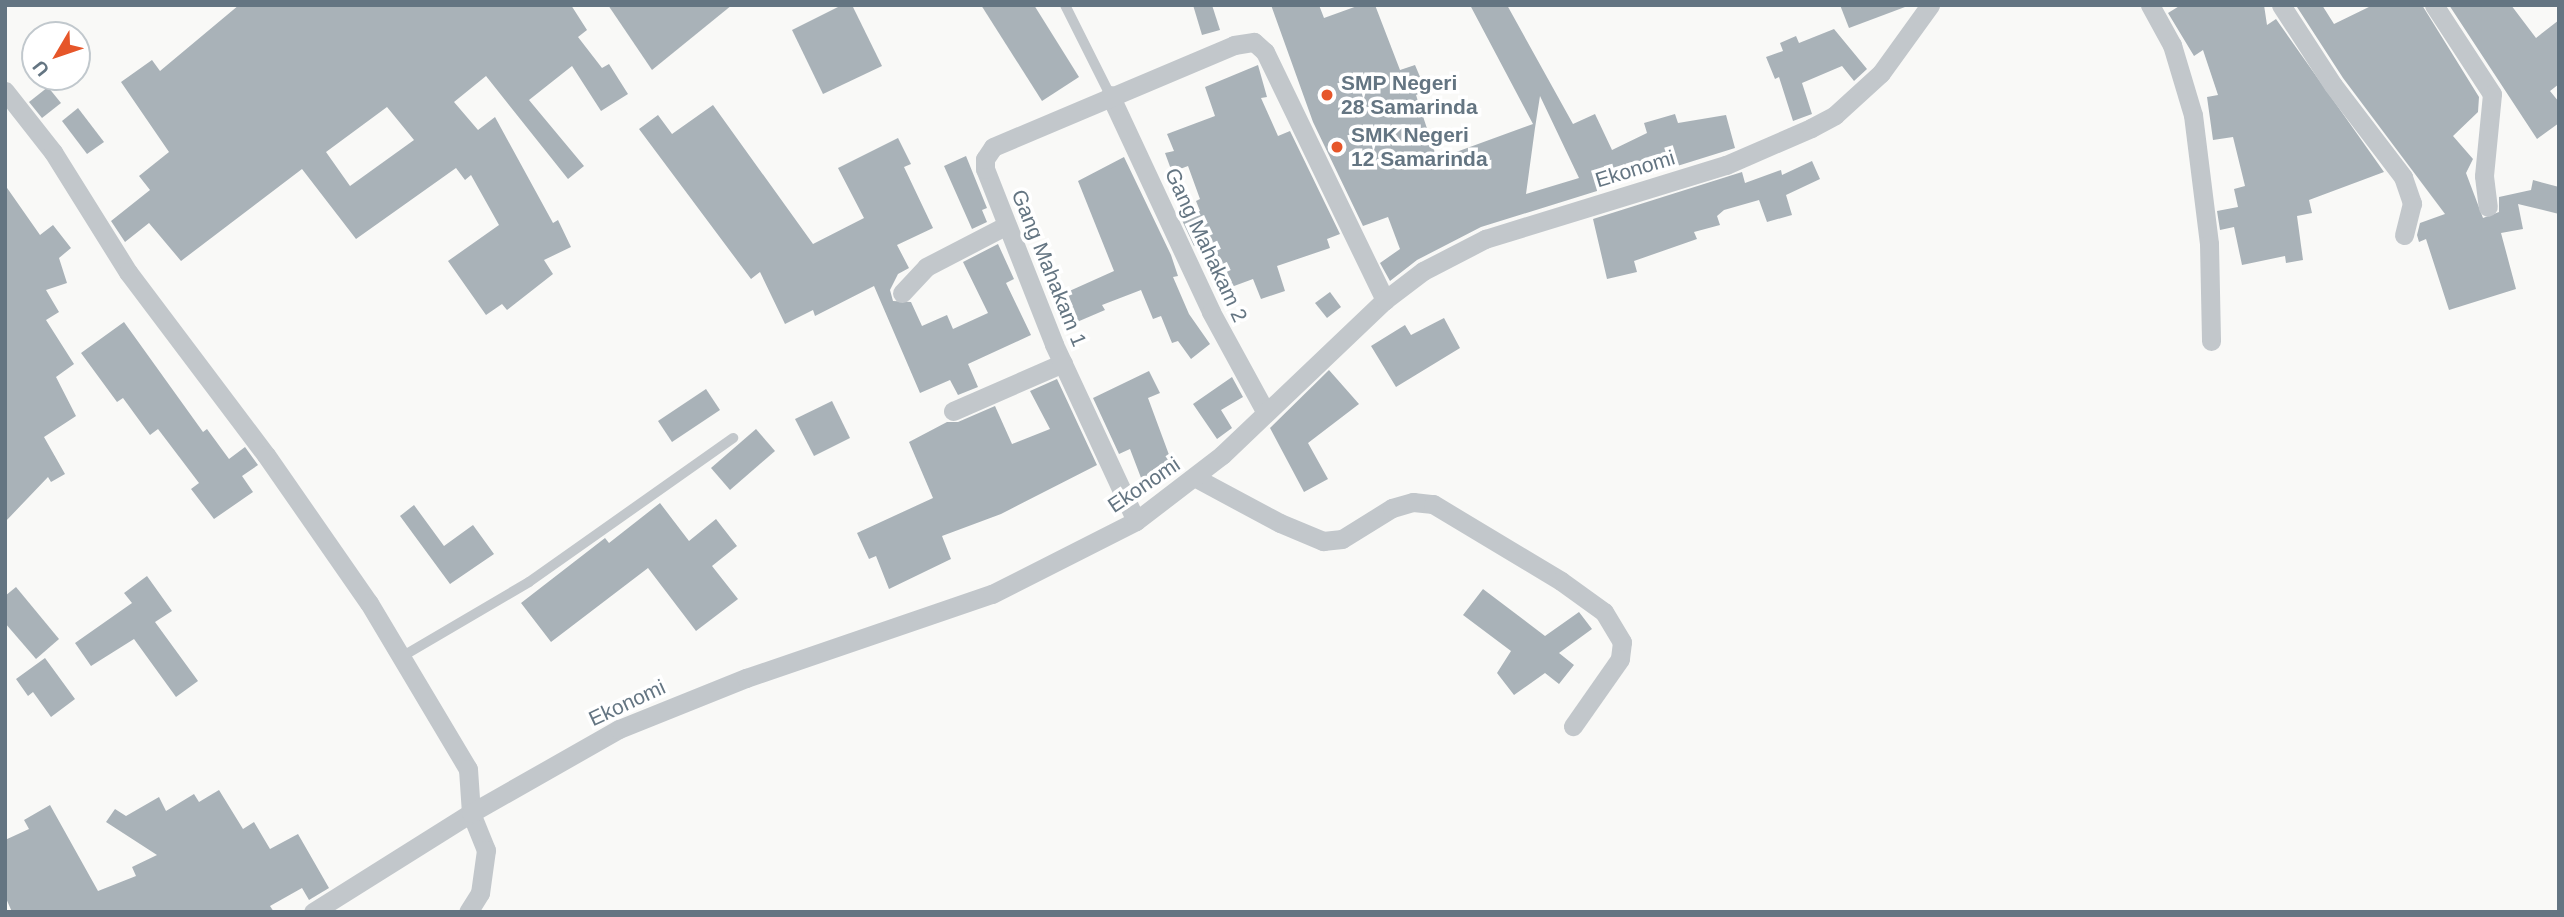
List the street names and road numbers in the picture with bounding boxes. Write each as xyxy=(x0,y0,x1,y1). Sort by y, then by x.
street label: Ekonomi xyxy=(1592,145,1678,193)
street label: Gang Mahakam 2 xyxy=(1159,164,1253,326)
street label: Gang Mahakam 1 xyxy=(1006,186,1092,350)
street label: Ekonomi xyxy=(1103,452,1185,518)
street label: Ekonomi xyxy=(585,674,669,732)

